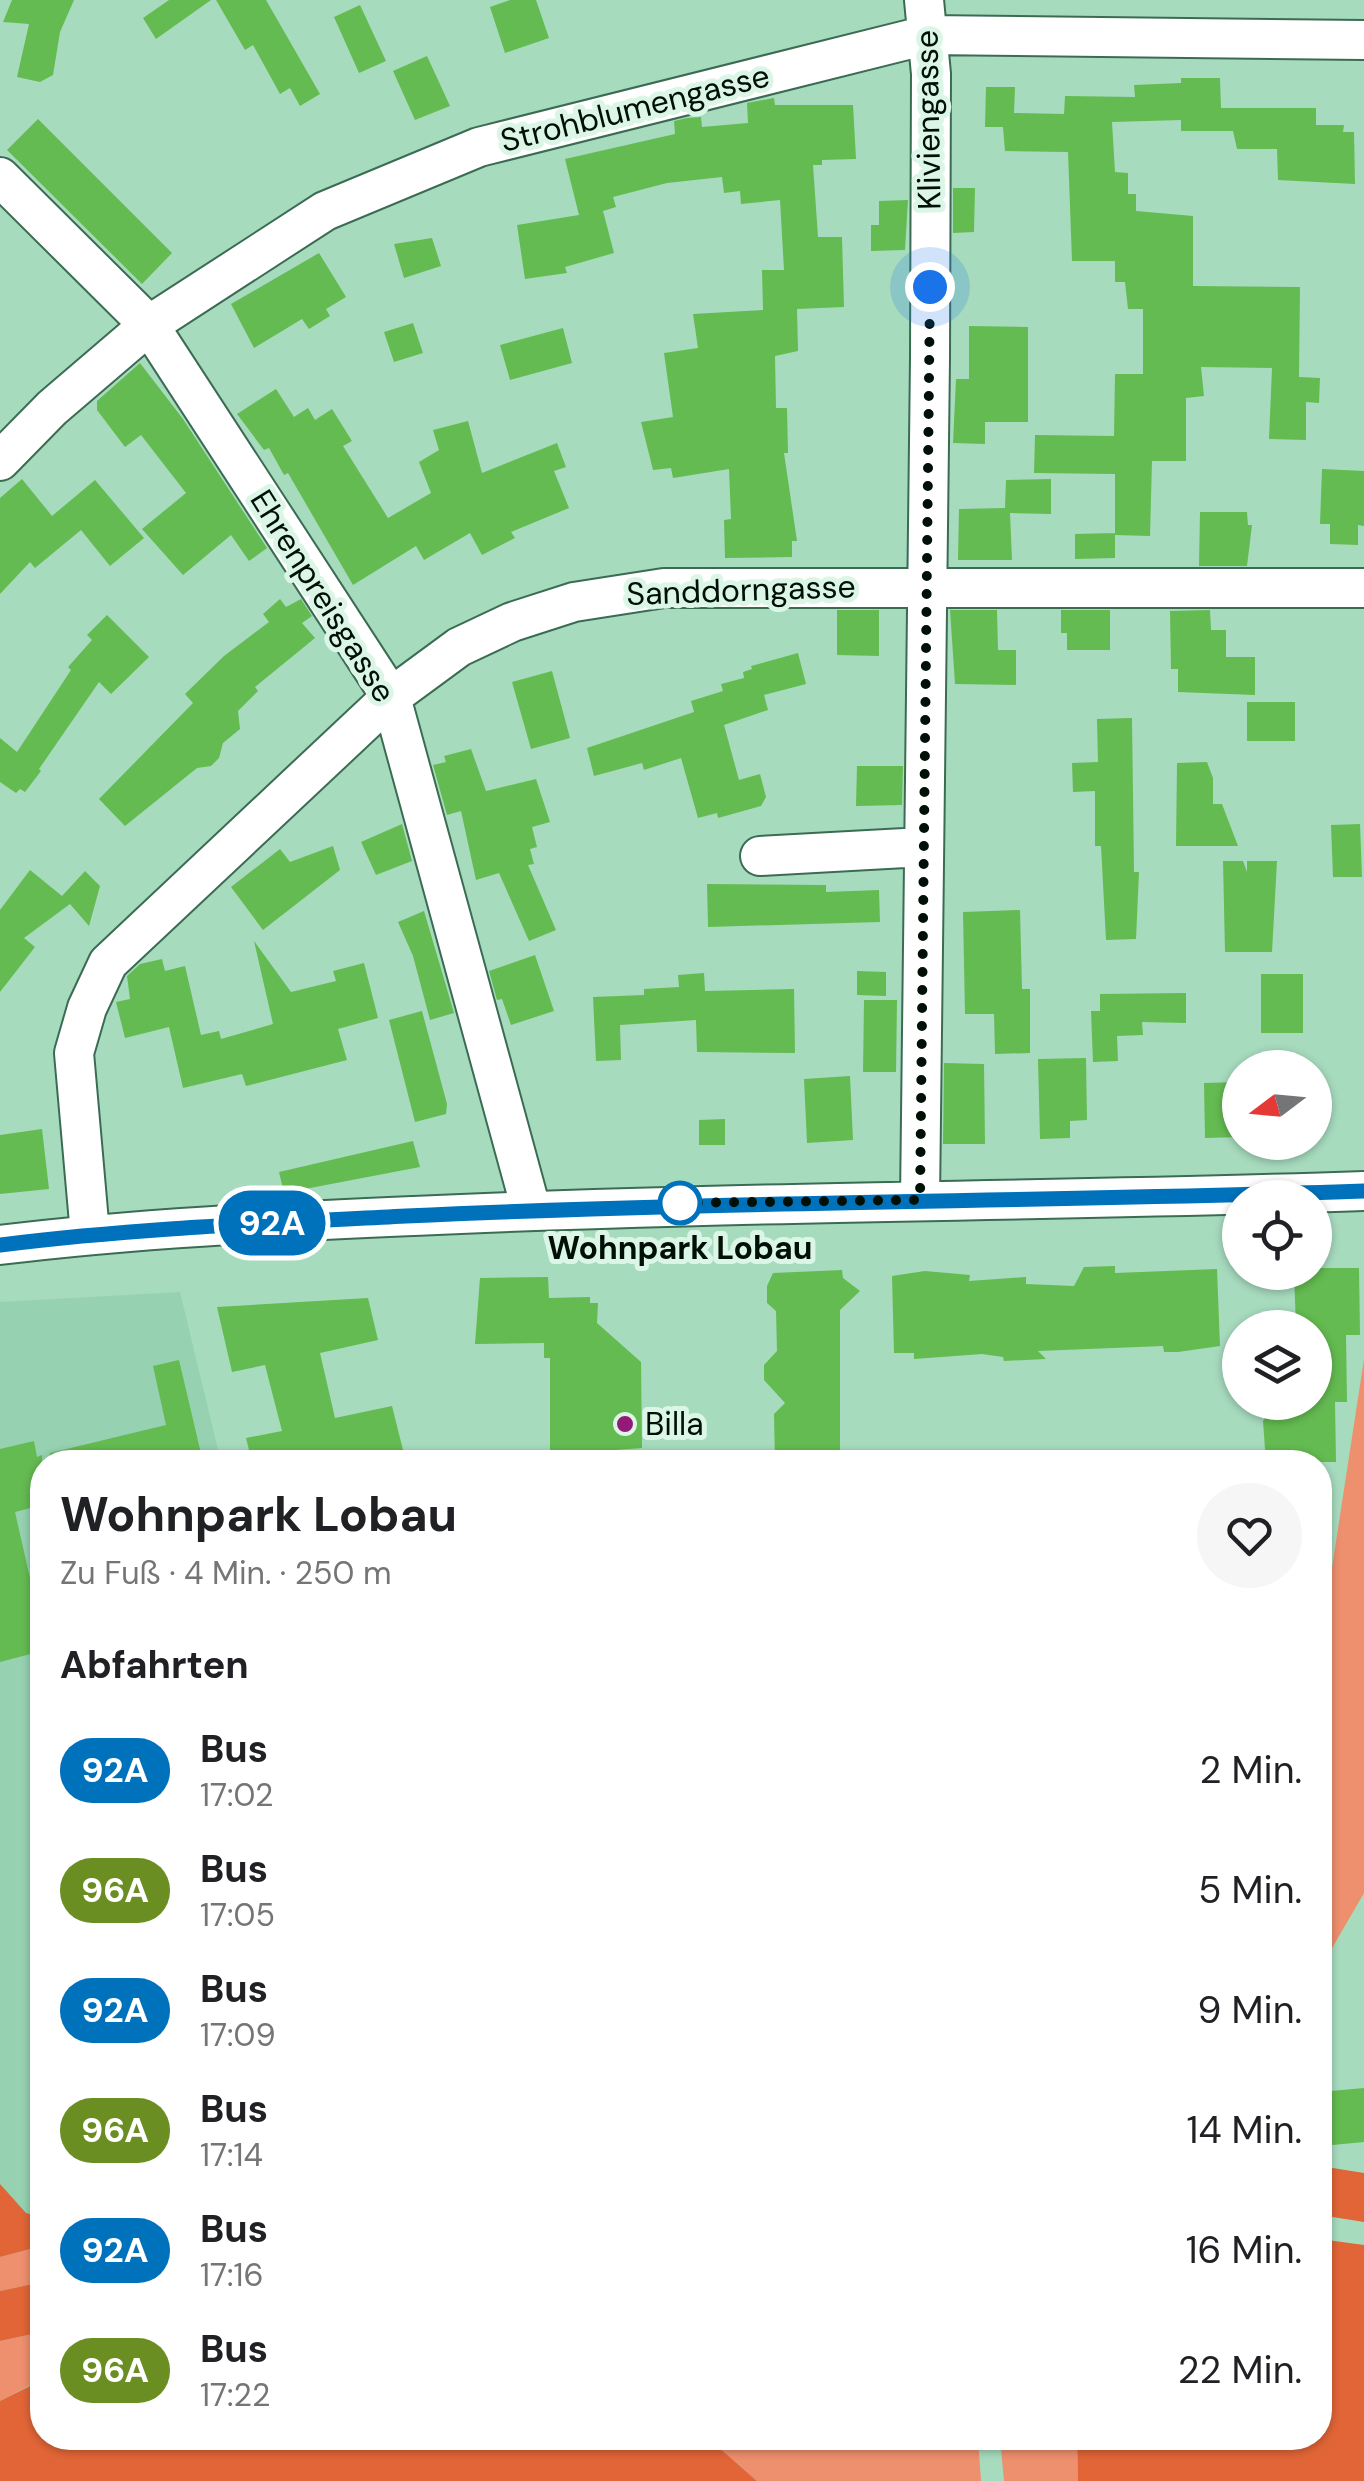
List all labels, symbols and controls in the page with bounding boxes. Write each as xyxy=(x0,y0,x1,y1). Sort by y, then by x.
street label: Kliviengasse xyxy=(905,30,951,210)
street label: Strohblumengasse xyxy=(496,54,774,162)
your location xyxy=(905,262,955,312)
street label: Ehrenpreisgasse xyxy=(241,482,405,710)
street label: Sanddorngasse xyxy=(626,565,856,615)
north arrow xyxy=(1222,1050,1332,1160)
map controls xyxy=(1222,1050,1332,1420)
button: locate xyxy=(1222,1180,1332,1290)
marker: Wohnpark Lobau xyxy=(659,1182,701,1224)
line badge: 92A xyxy=(214,1190,330,1256)
text: 92A xyxy=(239,1200,306,1246)
place label: Wohnpark Lobau xyxy=(548,1227,812,1269)
button: layers xyxy=(1222,1310,1332,1420)
place label: Billa xyxy=(645,1403,704,1445)
marker: Billa xyxy=(614,1413,636,1435)
text: Wohnpark Lobau xyxy=(60,1483,457,1546)
button: heart xyxy=(1197,1483,1302,1588)
text: Zu Fuß · 4 Min. · 250 m xyxy=(60,1552,392,1594)
text: Abfahrten xyxy=(60,1640,249,1690)
text: Bus xyxy=(200,1724,268,1774)
text: 2 Min. xyxy=(1200,1745,1302,1795)
text: 92A xyxy=(82,1747,149,1793)
text: 17:02 xyxy=(200,1774,274,1816)
text: Bus xyxy=(200,1844,268,1894)
text: 5 Min. xyxy=(1198,1865,1302,1915)
text: 96A xyxy=(81,1867,149,1913)
text: 17:05 xyxy=(200,1894,275,1936)
text: Bus xyxy=(200,1964,268,2014)
text: 9 Min. xyxy=(1198,1985,1302,2035)
text: 92A xyxy=(82,1987,149,2033)
text: 17:09 xyxy=(200,2014,276,2056)
text: Bus xyxy=(200,2084,268,2134)
text: 14 Min. xyxy=(1187,2105,1302,2155)
text: 96A xyxy=(81,2107,149,2153)
text: 17:14 xyxy=(200,2134,263,2176)
text: Bus xyxy=(200,2204,268,2254)
text: 16 Min. xyxy=(1186,2225,1302,2275)
text: 92A xyxy=(82,2227,149,2273)
text: 17:16 xyxy=(200,2254,264,2296)
text: Bus xyxy=(200,2324,268,2374)
text: 22 Min. xyxy=(1178,2345,1302,2395)
text: 96A xyxy=(81,2347,149,2393)
text: 17:22 xyxy=(200,2374,270,2416)

